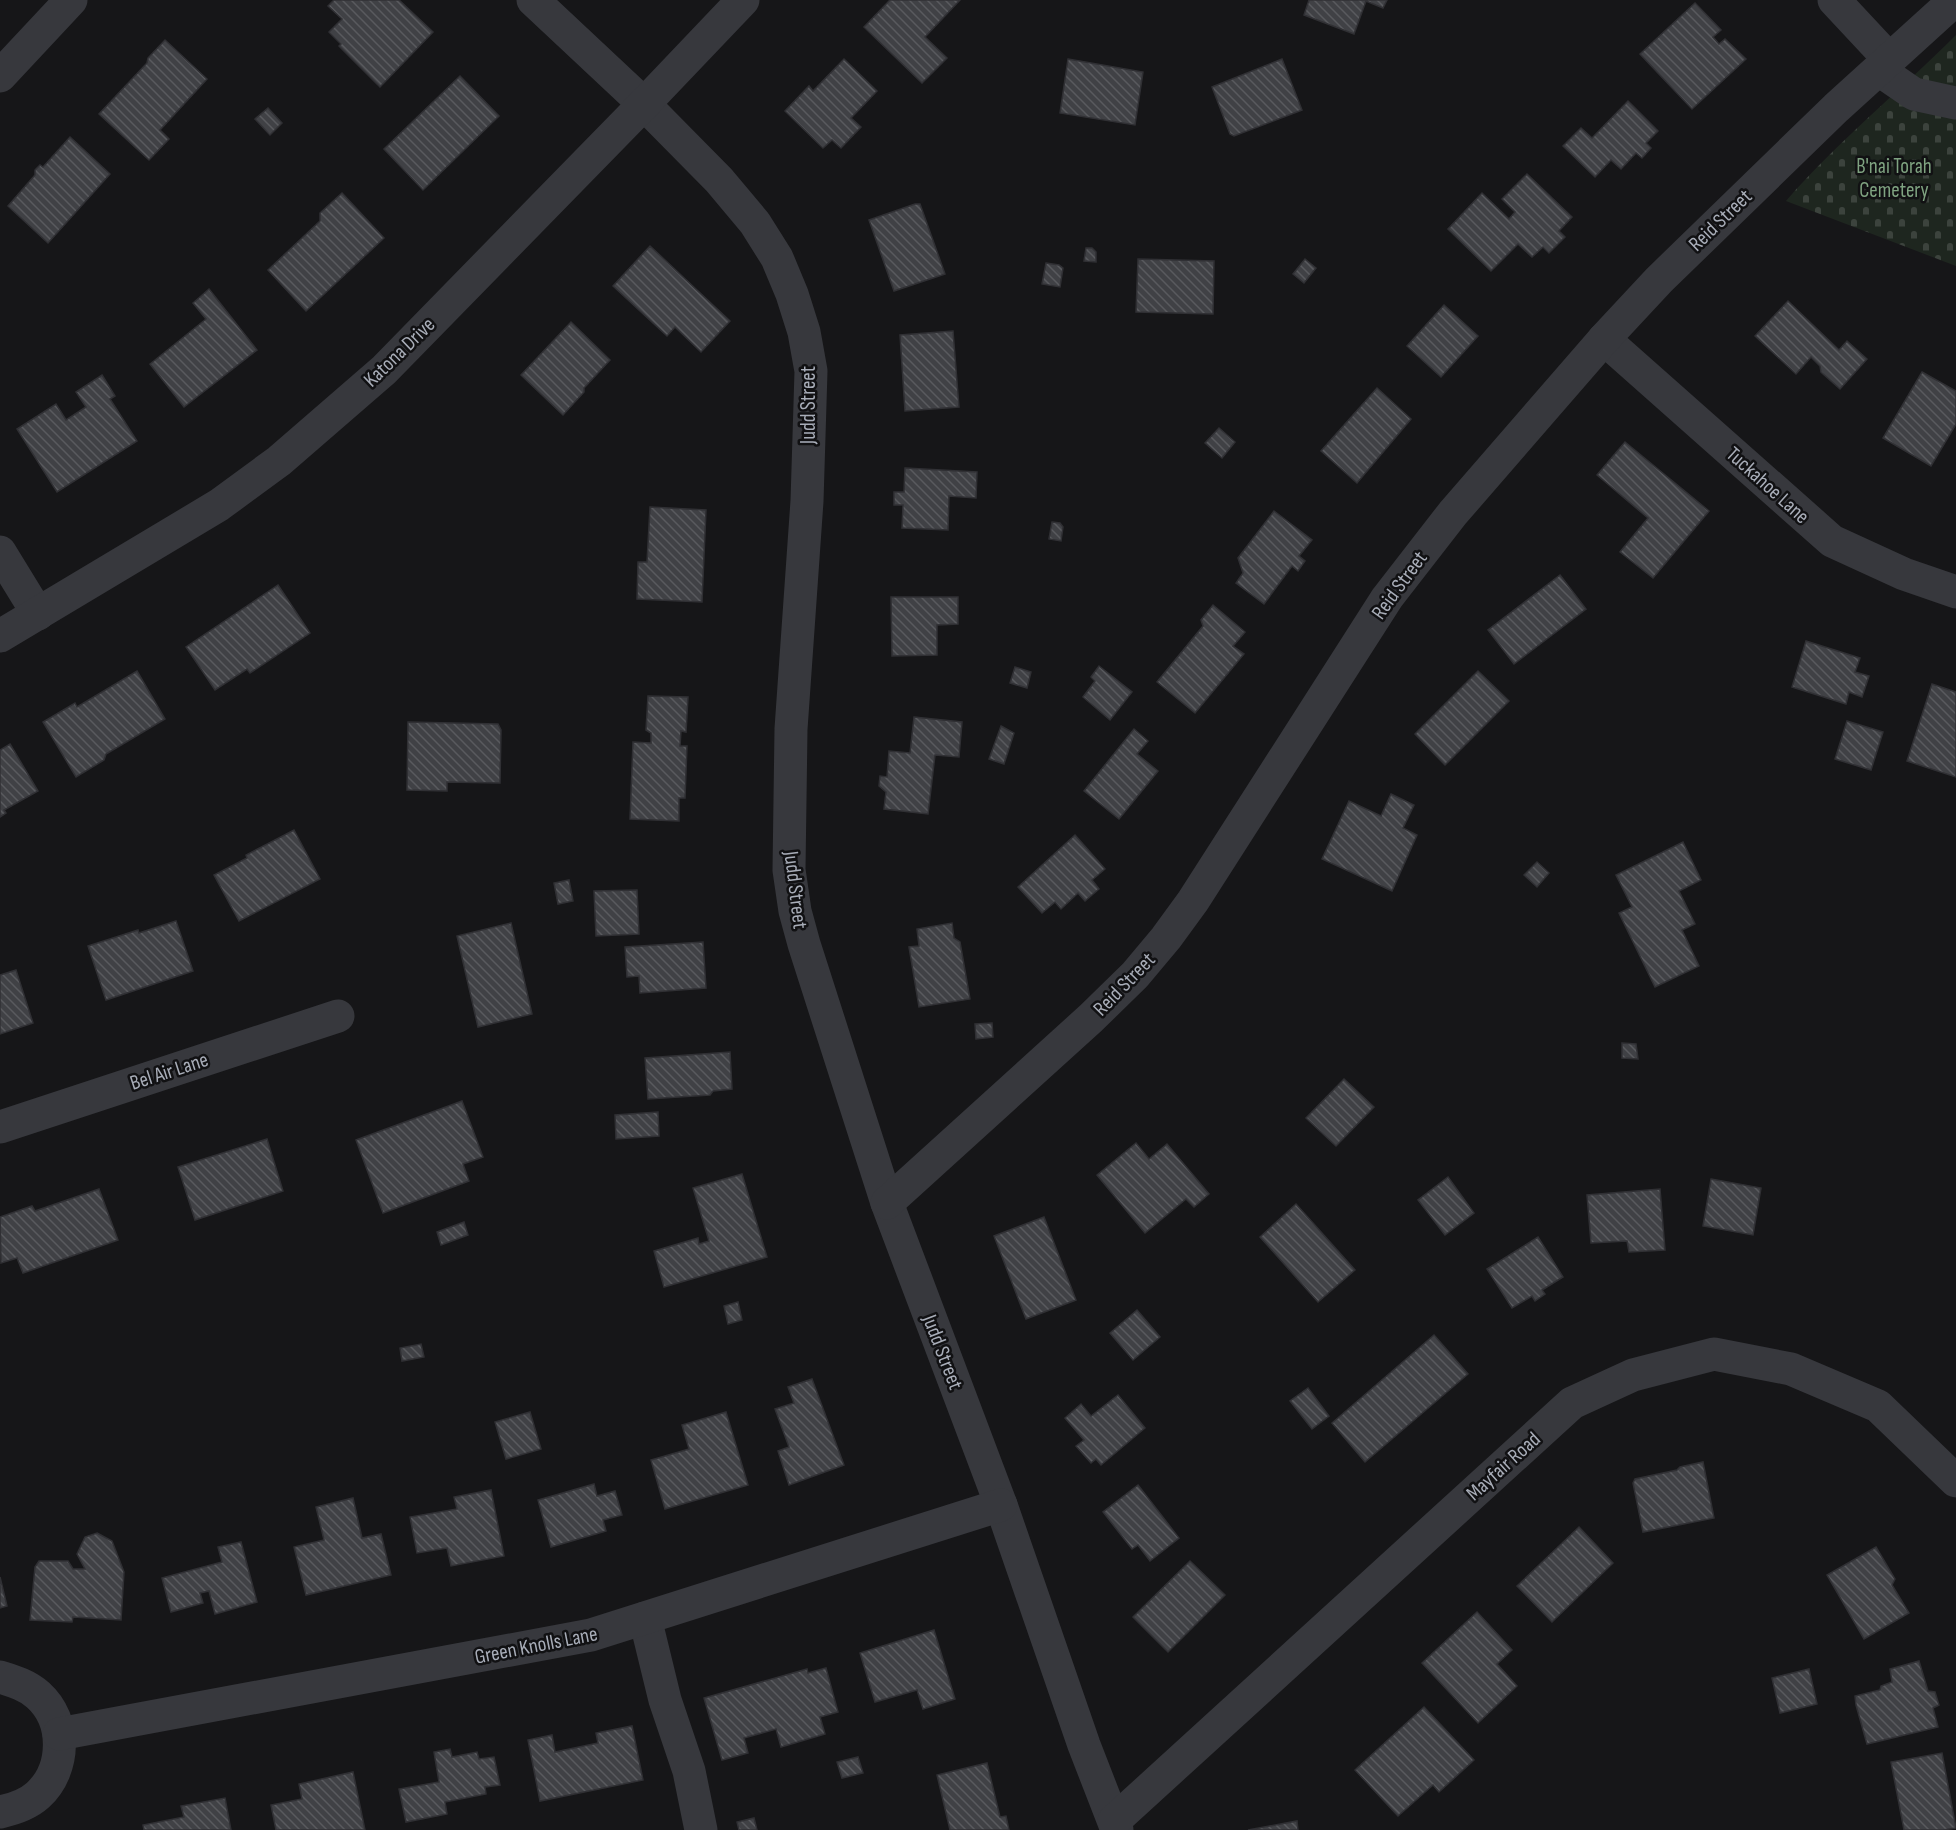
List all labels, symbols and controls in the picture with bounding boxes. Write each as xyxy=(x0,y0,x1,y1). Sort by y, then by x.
park label: B'nai Torah Cemetery xyxy=(1856,154,1932,203)
street label: Reid Street xyxy=(1684,184,1757,257)
street label: Katona Drive xyxy=(358,312,440,392)
street label: Judd Street xyxy=(796,366,821,445)
street label: Tuckahoe Lane xyxy=(1721,442,1814,529)
street label: Reid Street xyxy=(1366,546,1433,624)
street label: Judd Street xyxy=(778,849,813,930)
street label: Reid Street xyxy=(1088,948,1161,1021)
street label: Bel Air Lane xyxy=(127,1047,211,1096)
street label: Judd Street xyxy=(916,1310,968,1393)
street label: Mayfair Road xyxy=(1461,1427,1545,1506)
street label: Green Knolls Lane xyxy=(473,1621,600,1670)

